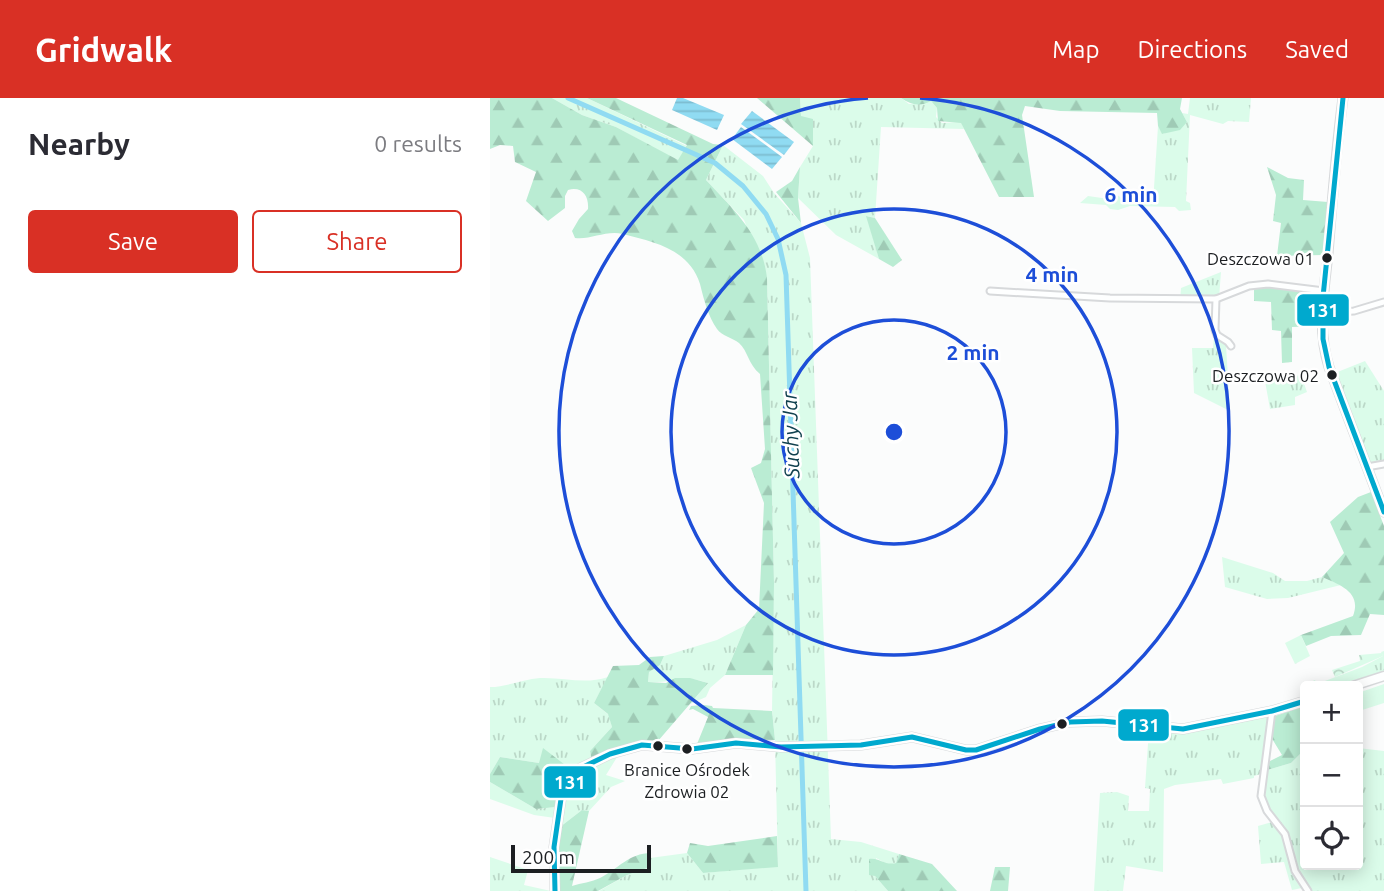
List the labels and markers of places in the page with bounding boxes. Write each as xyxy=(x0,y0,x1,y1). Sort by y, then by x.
place label: Deszczowa 01 xyxy=(1207,249,1314,268)
marker: Deszczowa 01 xyxy=(1320,251,1334,265)
place label: Deszczowa 02 xyxy=(1212,366,1319,385)
marker: Deszczowa 02 xyxy=(1325,368,1339,382)
centre of rings xyxy=(882,420,906,444)
unlabelled marker xyxy=(1055,717,1069,731)
unlabelled marker xyxy=(651,739,665,753)
marker: Branice Ośrodek Zdrowia 02 xyxy=(680,742,694,756)
place label: Branice Ośrodek Zdrowia 02 xyxy=(624,760,750,801)

